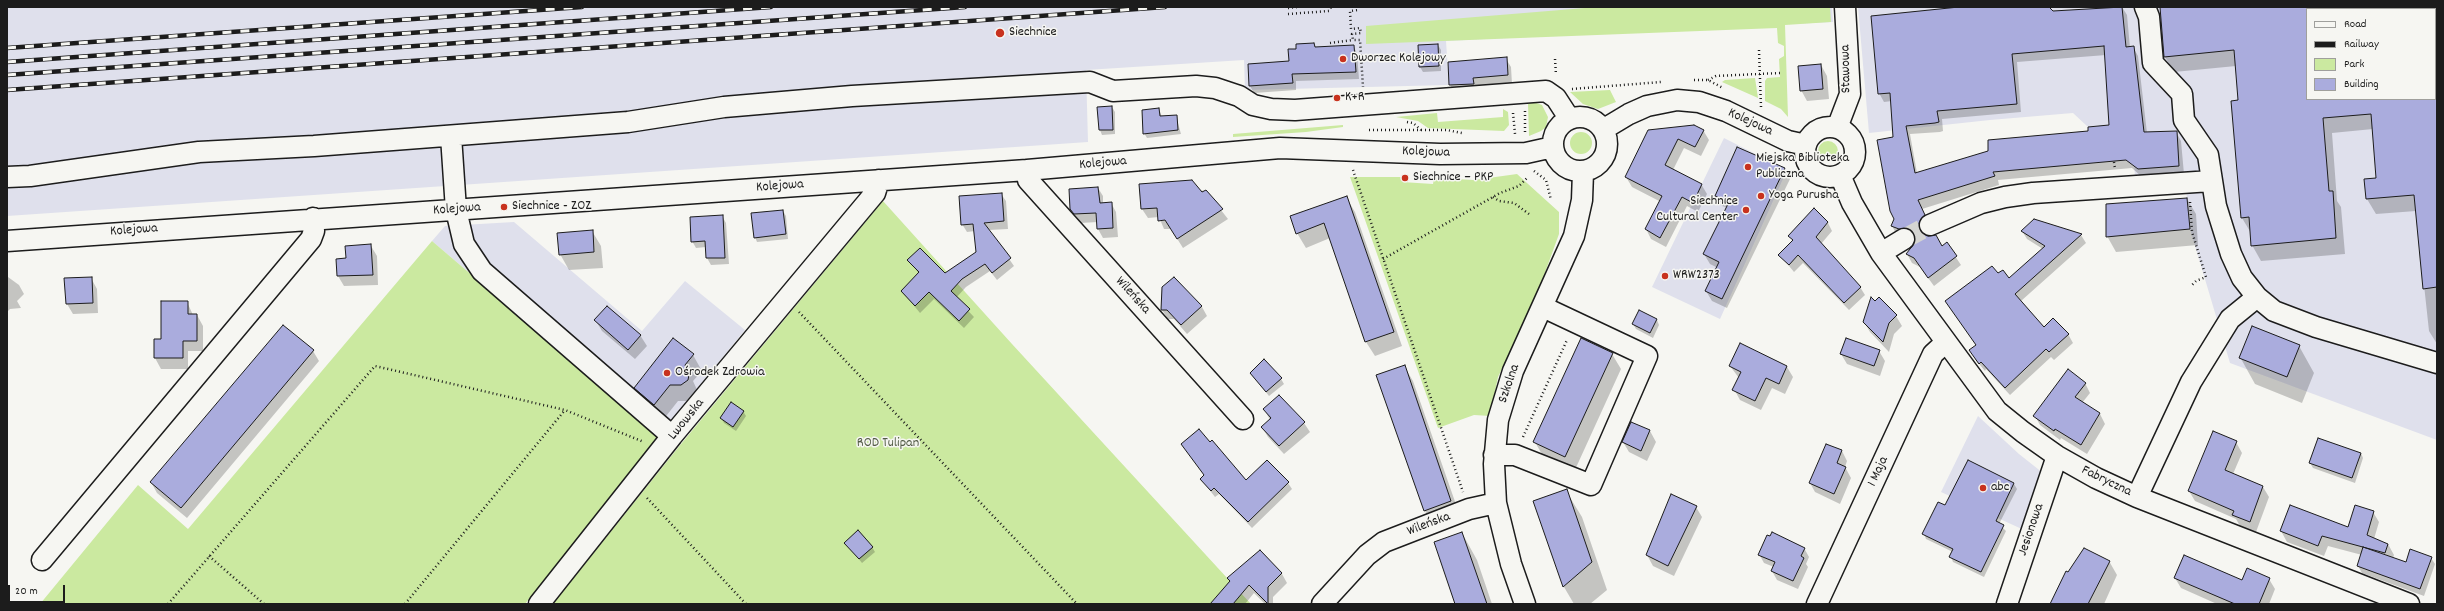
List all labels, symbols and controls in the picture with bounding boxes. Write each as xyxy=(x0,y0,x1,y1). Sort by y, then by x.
legend xyxy=(2306,8,2436,100)
text: Road xyxy=(2344,16,2366,33)
place label: Siechnice xyxy=(1009,25,1057,41)
marker: Siechnice xyxy=(994,27,1006,39)
text: Railway xyxy=(2344,36,2379,53)
street label: Stawowa xyxy=(1838,44,1856,94)
place label: Dworzec Kolejowy xyxy=(1351,51,1446,67)
marker: Dworzec Kolejowy xyxy=(1338,54,1348,64)
text: Park xyxy=(2344,56,2364,73)
text: Building xyxy=(2344,76,2379,93)
place label: K+R xyxy=(1345,90,1365,106)
marker: K+R xyxy=(1332,93,1342,103)
street label: Kolejowa xyxy=(1725,105,1775,141)
street label: Kolejowa xyxy=(1402,144,1450,162)
place label: Miejska Biblioteka Publiczna xyxy=(1756,151,1849,184)
street label: Kolejowa xyxy=(1079,154,1127,174)
marker: Miejska Biblioteka Publiczna xyxy=(1743,162,1753,172)
place label: Siechnice – PKP xyxy=(1413,170,1493,186)
marker: Siechnice – PKP xyxy=(1400,173,1410,183)
street label: Kolejowa xyxy=(756,177,804,197)
place label: Yoga Purusha xyxy=(1769,188,1839,204)
marker: Yoga Purusha xyxy=(1756,191,1766,201)
place label: Siechnice Cultural Center xyxy=(1656,194,1738,226)
place label: Siechnice - ZOZ xyxy=(512,199,591,215)
street label: Kolejowa xyxy=(433,200,481,220)
marker: Siechnice - ZOZ xyxy=(499,202,509,212)
marker: Siechnice Cultural Center xyxy=(1741,205,1751,215)
street label: Kolejowa xyxy=(110,221,158,241)
place label: WRW2373 xyxy=(1673,268,1720,284)
marker: WRW2373 xyxy=(1660,271,1670,281)
street label: Wileńska xyxy=(1111,274,1153,318)
street label: Szkolna xyxy=(1496,362,1524,406)
place label: Ośrodek Zdrowia xyxy=(675,365,764,381)
marker: Ośrodek Zdrowia xyxy=(662,368,672,378)
street label: Lwowska xyxy=(665,396,709,444)
park label: ROD Tulipan xyxy=(857,436,919,452)
street label: 1 Maja xyxy=(1865,454,1893,490)
street label: Fabryczna xyxy=(2078,463,2134,501)
place label: abc xyxy=(1991,480,2009,496)
marker: abc xyxy=(1978,483,1988,493)
street label: Jesionowa xyxy=(2015,502,2049,558)
street label: Wileńska xyxy=(1405,509,1453,541)
scale bar xyxy=(10,577,67,603)
text: 20 m xyxy=(15,583,38,600)

